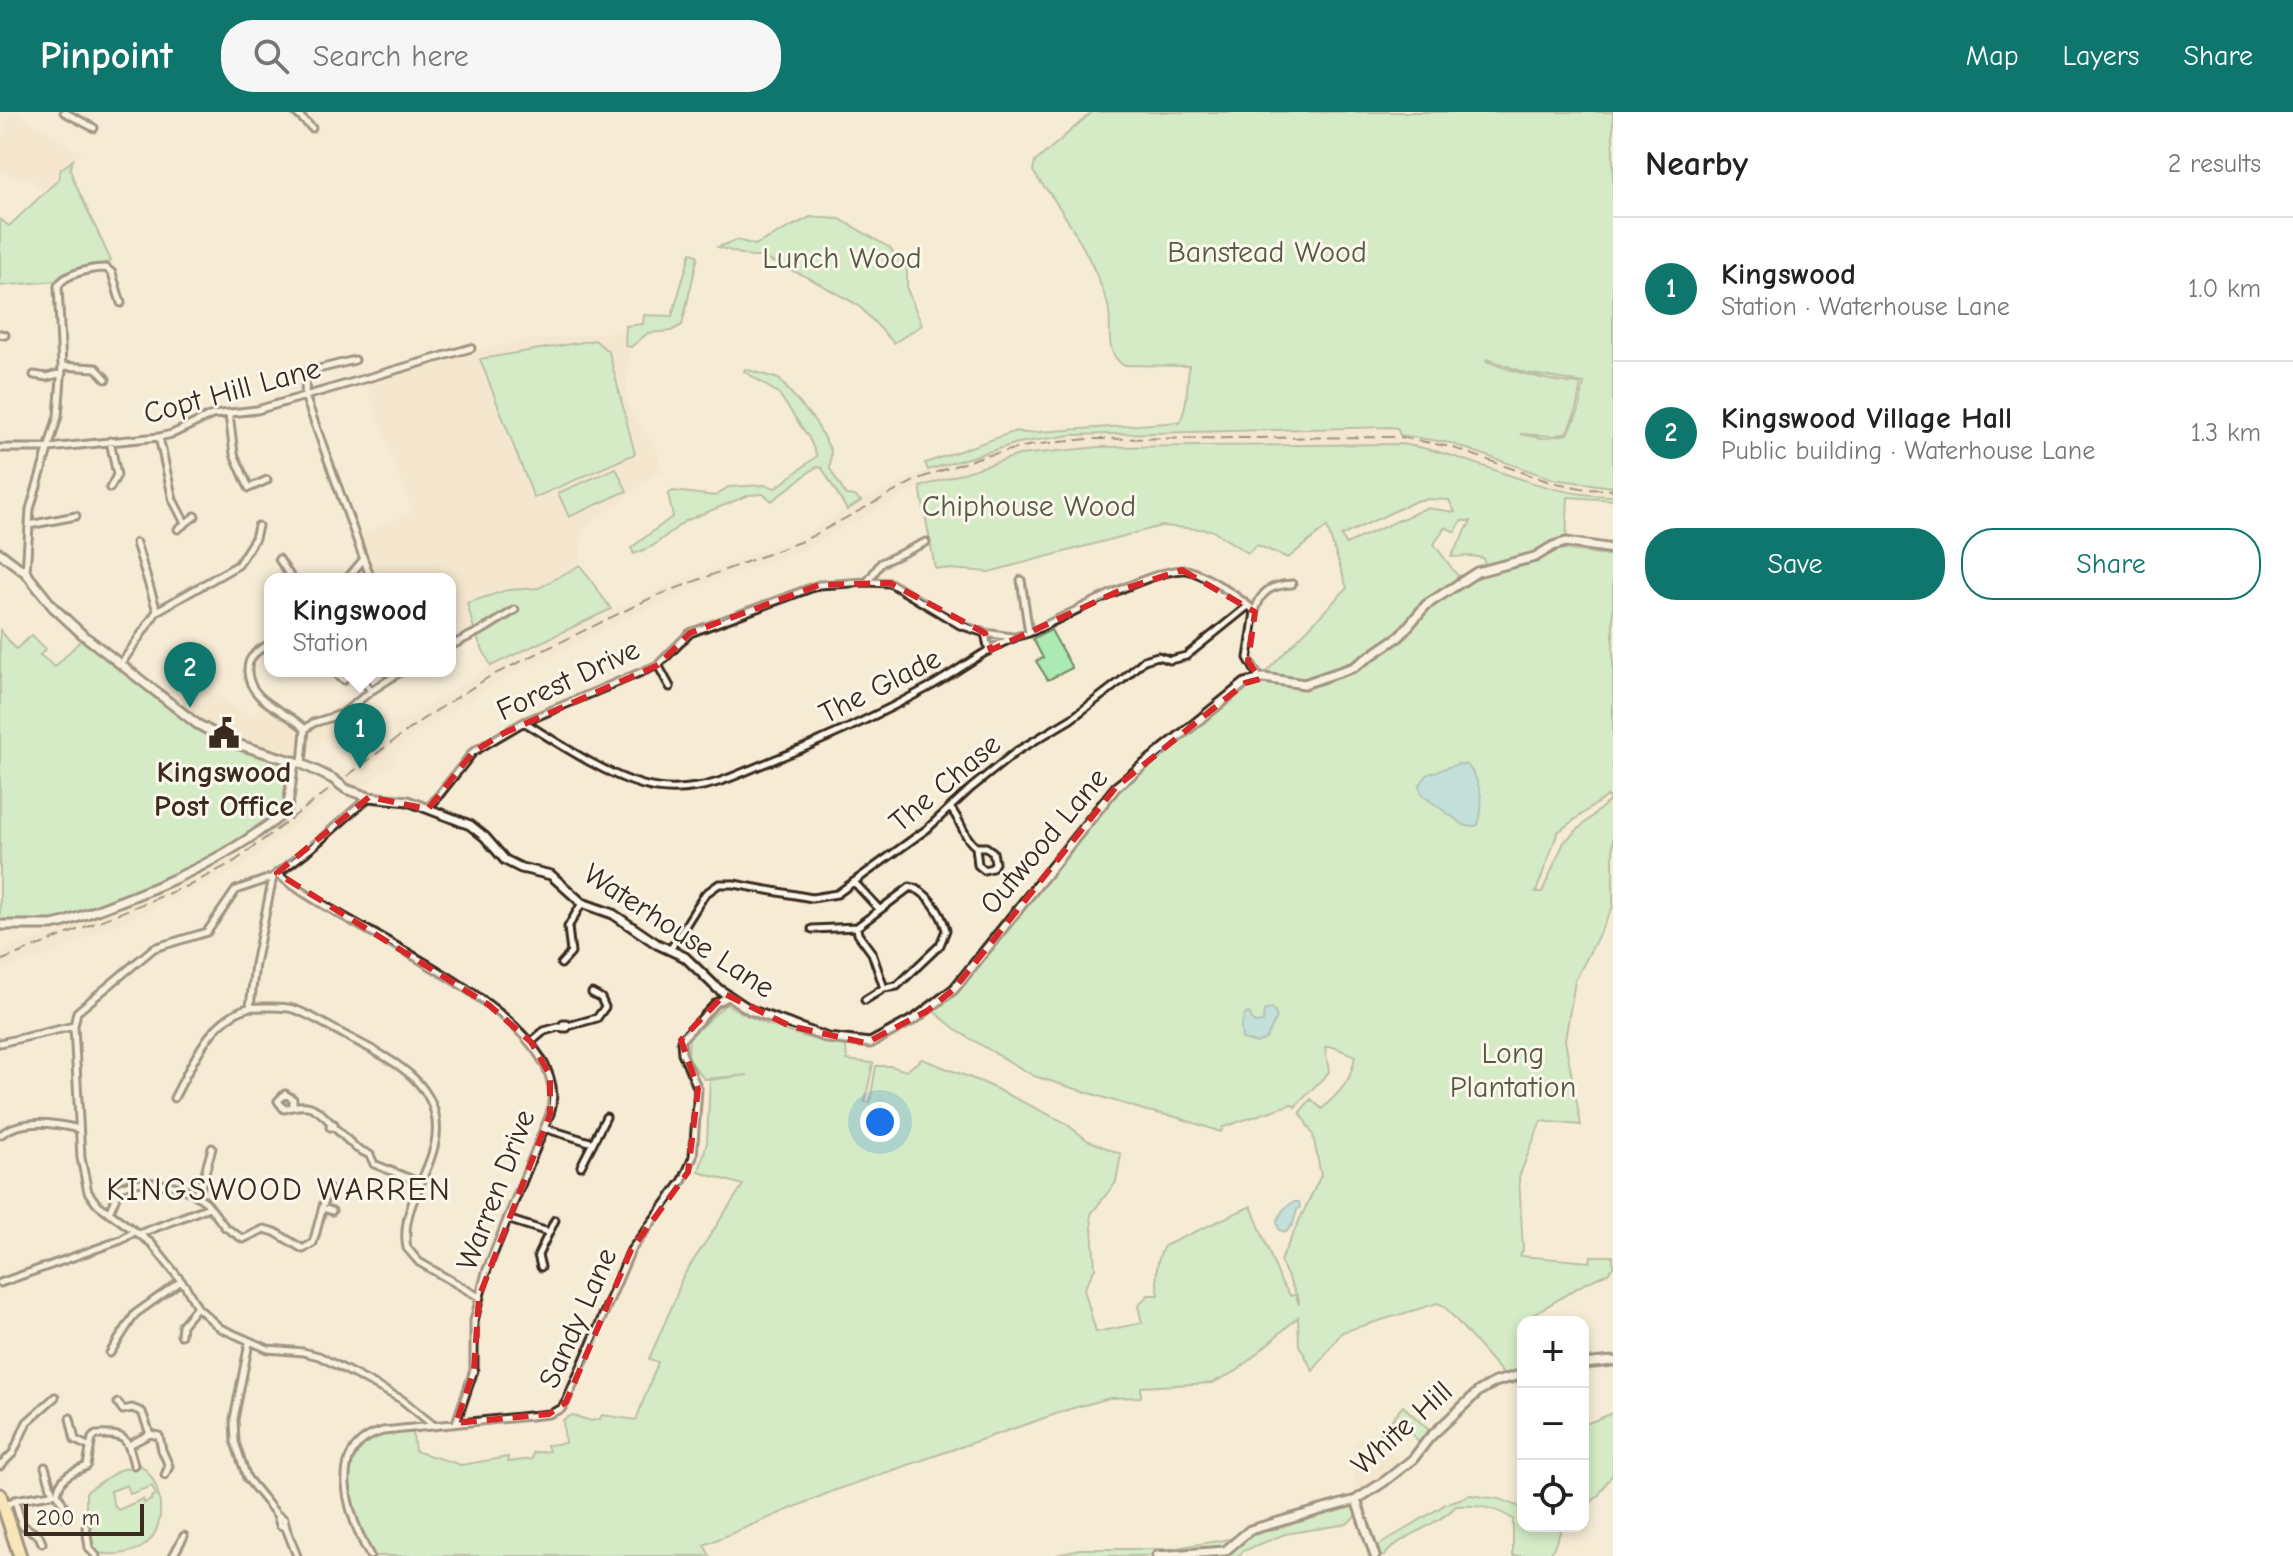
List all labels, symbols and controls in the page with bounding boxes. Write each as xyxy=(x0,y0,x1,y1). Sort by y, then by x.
search box xyxy=(221,20,781,92)
text: Pinpoint xyxy=(40,34,173,78)
icon: search xyxy=(249,34,293,78)
text: Search here xyxy=(313,39,469,74)
text: Map xyxy=(1966,40,2019,72)
text: Layers xyxy=(2063,40,2139,72)
text: Share xyxy=(2183,40,2253,72)
text: Nearby xyxy=(1645,144,1748,184)
text: 2 results xyxy=(2168,149,2261,179)
park label: Banstead Wood xyxy=(1167,235,1367,270)
park label: Lunch Wood xyxy=(762,241,922,276)
text: Kingswood xyxy=(1721,257,1856,292)
text: 1 xyxy=(1666,274,1676,304)
text: 1.0 km xyxy=(2188,274,2261,304)
text: Station · Waterhouse Lane xyxy=(1721,292,2010,322)
street label: Copt Hill Lane xyxy=(140,351,324,431)
text: Kingswood Village Hall xyxy=(1721,401,2012,436)
text: 2 xyxy=(1665,418,1677,448)
text: 1.3 km xyxy=(2191,418,2261,448)
text: Public building · Waterhouse Lane xyxy=(1721,436,2095,466)
park label: Chiphouse Wood xyxy=(922,489,1136,524)
button: Save xyxy=(1645,528,1945,600)
button: Share xyxy=(1961,528,2261,600)
popup xyxy=(264,573,456,677)
text: Kingswood xyxy=(293,593,427,628)
text: Station xyxy=(293,628,368,658)
street label: Forest Drive xyxy=(491,632,645,728)
street label: The Glade xyxy=(814,641,946,731)
pin: 2 xyxy=(164,642,216,708)
pin: 1 xyxy=(334,703,386,769)
public building icon: Kingswood Post Office xyxy=(207,716,241,750)
street label: The Chase xyxy=(882,726,1008,840)
place label: Kingswood Post Office xyxy=(154,755,294,824)
street label: Outwood Lane xyxy=(973,761,1115,921)
street label: Waterhouse Lane xyxy=(577,856,781,1006)
park label: Long Plantation xyxy=(1450,1036,1576,1105)
your location xyxy=(860,1102,900,1142)
street label: Warren Drive xyxy=(449,1105,543,1275)
district label: KINGSWOOD WARREN xyxy=(106,1171,452,1208)
street label: Sandy Lane xyxy=(532,1243,624,1393)
map controls xyxy=(1517,1316,1589,1532)
button: + xyxy=(1517,1316,1589,1388)
street label: White Hill xyxy=(1344,1374,1460,1482)
button: − xyxy=(1517,1388,1589,1460)
button: locate xyxy=(1517,1460,1589,1532)
scale bar xyxy=(24,1500,144,1536)
text: 200 m xyxy=(36,1505,100,1531)

